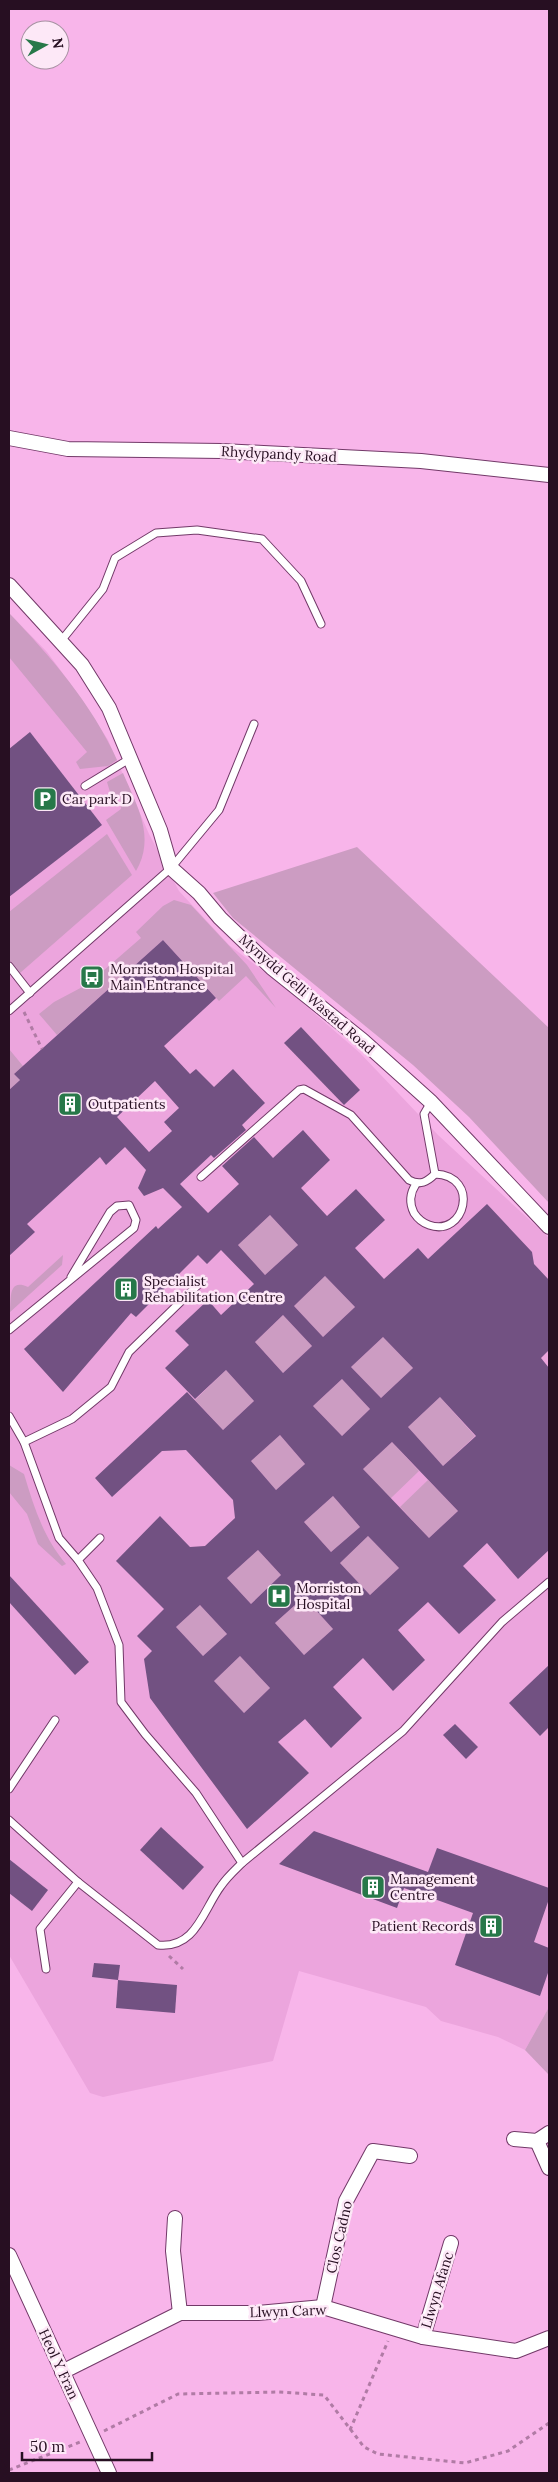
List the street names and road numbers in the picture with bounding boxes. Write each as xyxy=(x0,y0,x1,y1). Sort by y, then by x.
street label: Rhydypandy Road xyxy=(221,442,337,466)
street label: Mynydd Gelli Wastad Road xyxy=(235,930,379,1058)
street label: Clos Cadno xyxy=(322,2199,356,2275)
street label: Llwyn Afanc xyxy=(417,2249,457,2331)
street label: Llwyn Carw xyxy=(249,2301,328,2321)
street label: Heol Y Fran xyxy=(35,2326,83,2403)

